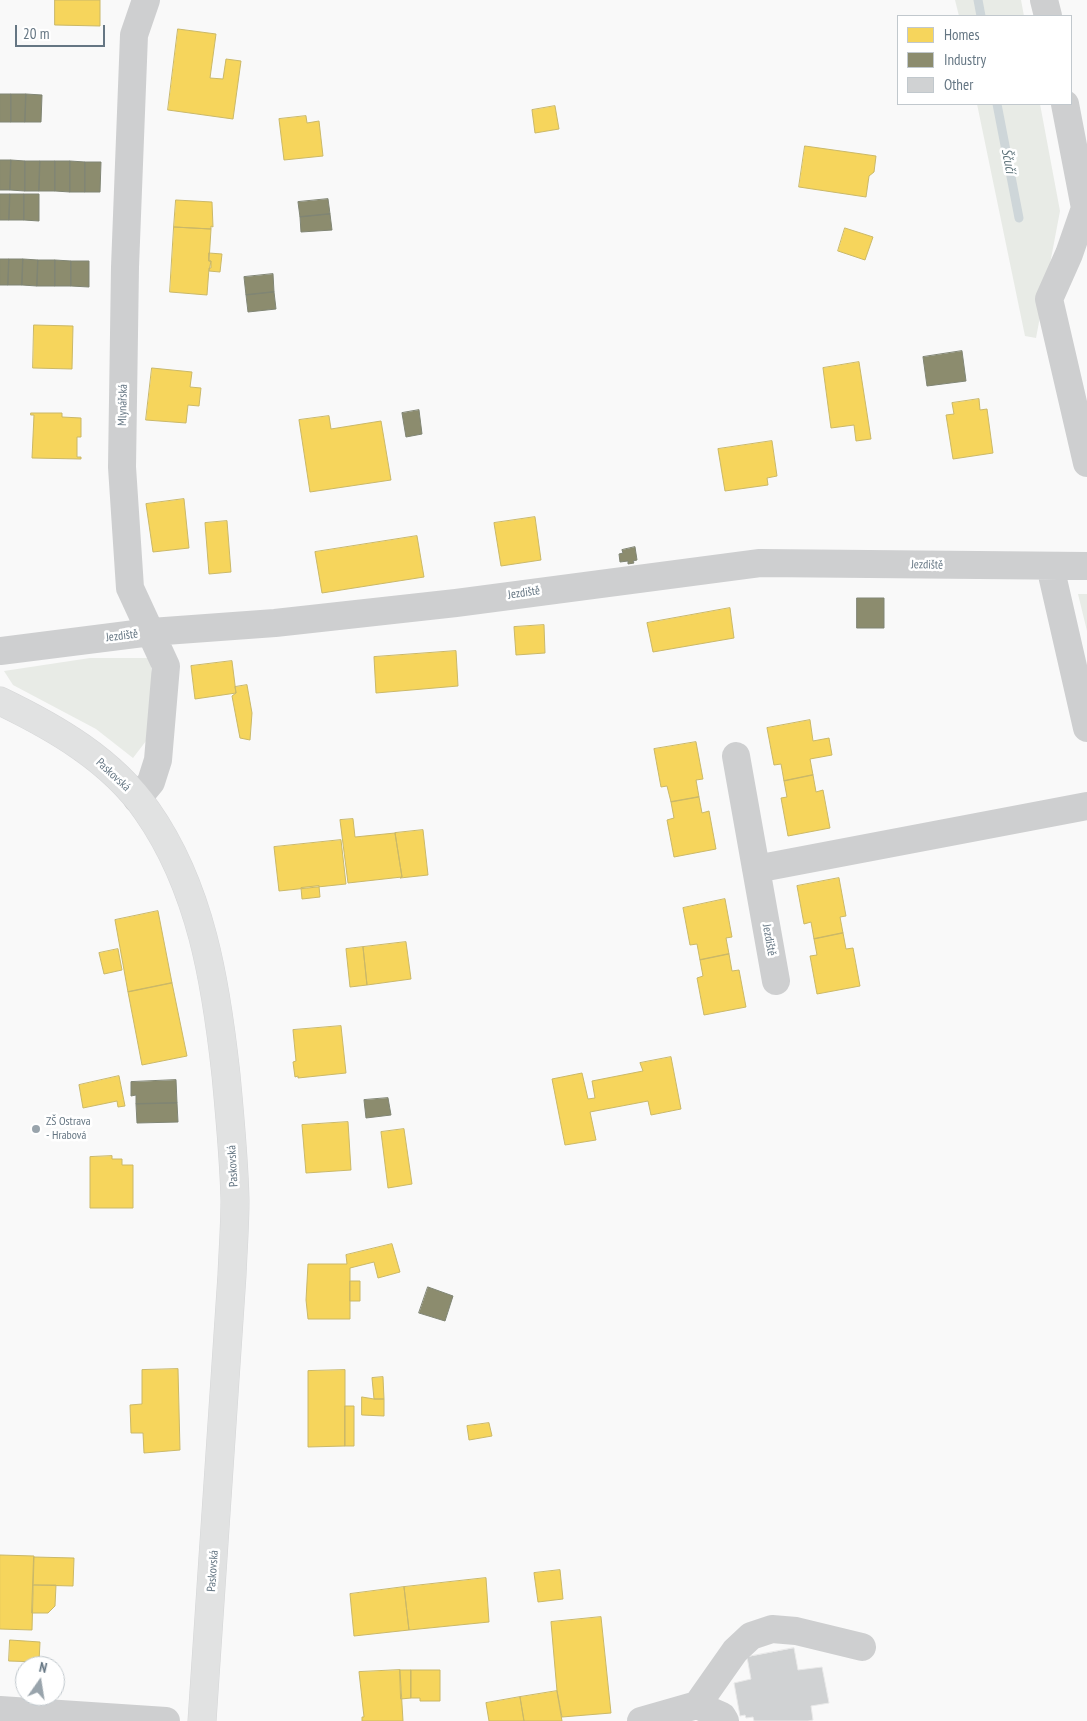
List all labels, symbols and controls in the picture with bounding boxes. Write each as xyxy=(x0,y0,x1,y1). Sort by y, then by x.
scale bar xyxy=(18,15,108,47)
legend xyxy=(897,15,1072,105)
text: 20 m xyxy=(23,24,49,43)
text: Homes xyxy=(944,25,980,44)
text: Industry xyxy=(944,50,986,69)
text: Other xyxy=(944,75,973,94)
water label: Ščučí xyxy=(997,147,1019,175)
street label: Mlynářská xyxy=(115,384,131,426)
street label: Jezdiště xyxy=(911,558,943,572)
street label: Jezdiště xyxy=(507,584,541,602)
street label: Jezdiště xyxy=(105,627,139,645)
street label: Paskovská xyxy=(93,756,133,794)
street label: Jezdiště xyxy=(759,923,779,957)
place label: ZŠ Ostrava - Hrabová xyxy=(46,1115,90,1143)
marker: ZŠ Ostrava - Hrabová xyxy=(30,1123,42,1135)
street label: Paskovská xyxy=(225,1145,241,1187)
street label: Paskovská xyxy=(204,1550,222,1592)
north arrow xyxy=(15,1656,65,1706)
text: N xyxy=(37,1658,49,1677)

